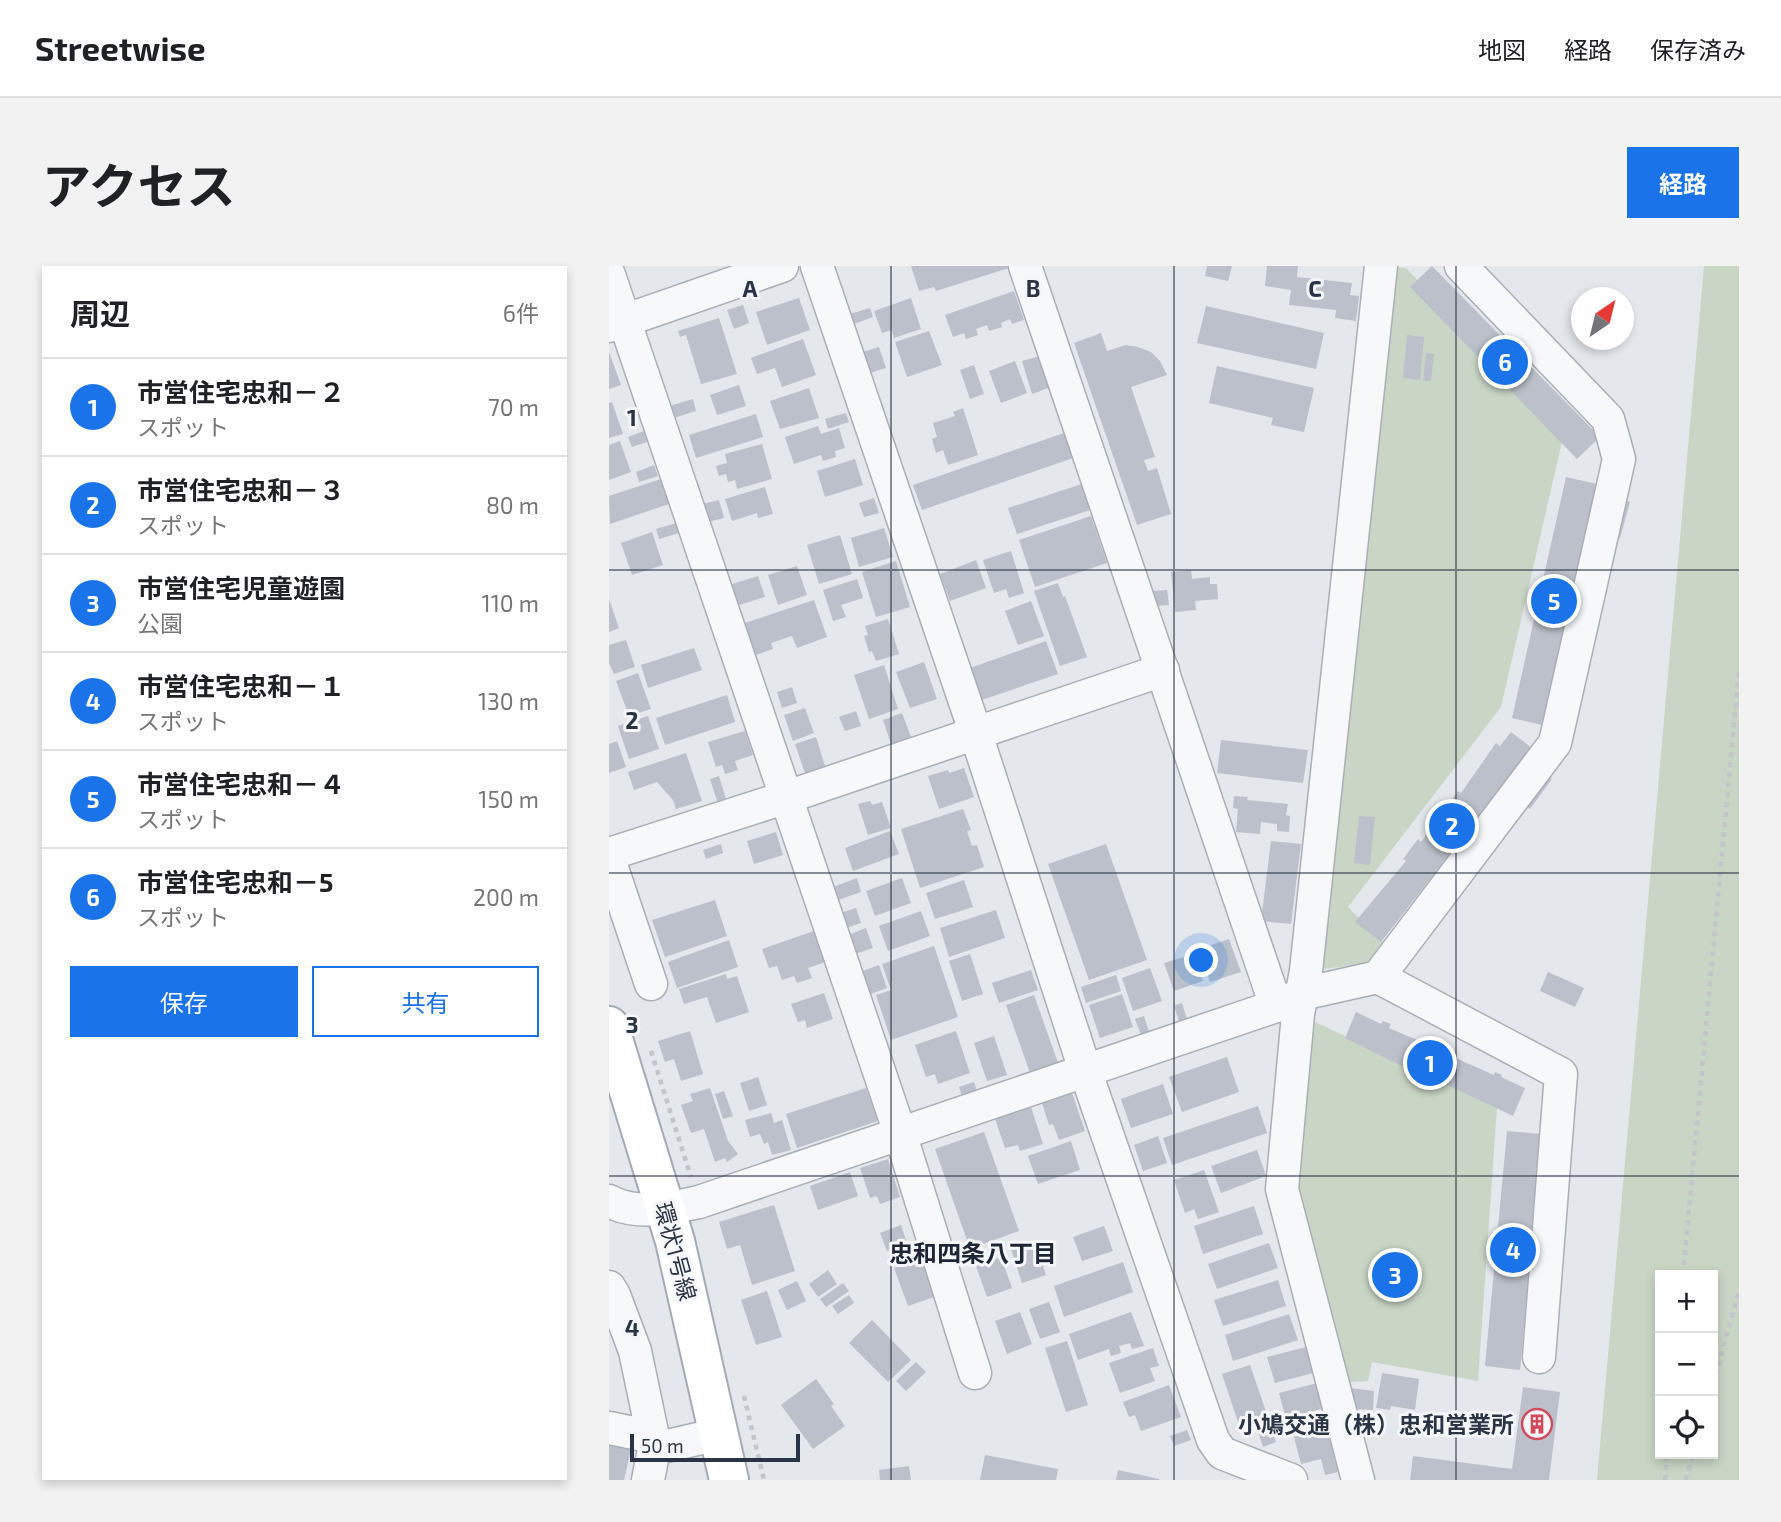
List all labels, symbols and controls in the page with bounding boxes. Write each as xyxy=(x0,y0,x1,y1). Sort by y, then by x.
text: Streetwise xyxy=(35,28,206,68)
text: 地図 xyxy=(1478,35,1526,64)
text: 経路 xyxy=(1564,35,1612,64)
text: 保存済み xyxy=(1650,35,1746,64)
button: 経路 xyxy=(1627,147,1739,218)
text: アクセス xyxy=(42,155,236,214)
text: A xyxy=(742,274,758,302)
text: B xyxy=(1026,274,1040,302)
text: C xyxy=(1308,274,1322,302)
north arrow xyxy=(1571,287,1634,350)
text: 周辺 xyxy=(70,295,130,331)
text: 6件 xyxy=(503,299,539,327)
pin: 6 xyxy=(1482,336,1528,388)
text: 市営住宅忠和－２ xyxy=(137,376,345,407)
text: 1 xyxy=(88,393,98,421)
text: 70 m xyxy=(488,393,539,421)
text: 1 xyxy=(627,403,637,431)
text: スポット xyxy=(137,413,229,441)
text: 市営住宅忠和－３ xyxy=(137,474,345,505)
text: 2 xyxy=(86,491,100,519)
text: 80 m xyxy=(486,491,539,519)
text: スポット xyxy=(137,511,229,539)
text: 市営住宅児童遊園 xyxy=(137,572,345,603)
pin: 5 xyxy=(1531,575,1577,627)
text: 3 xyxy=(86,589,100,617)
text: 110 m xyxy=(482,589,539,617)
text: 公園 xyxy=(137,609,183,637)
text: 市営住宅忠和－１ xyxy=(137,670,345,701)
text: 4 xyxy=(86,687,100,715)
text: 130 m xyxy=(478,687,539,715)
text: 2 xyxy=(625,706,639,734)
text: スポット xyxy=(137,707,229,735)
text: 市営住宅忠和－４ xyxy=(137,768,345,799)
text: 5 xyxy=(87,785,99,813)
text: 150 m xyxy=(478,785,539,813)
pin: 2 xyxy=(1429,800,1475,852)
text: スポット xyxy=(137,805,229,833)
text: 市営住宅忠和－5 xyxy=(137,866,333,897)
text: 6 xyxy=(86,883,100,911)
text: 200 m xyxy=(473,883,539,911)
text: スポット xyxy=(137,903,229,931)
your location xyxy=(1184,943,1218,977)
button: 保存 xyxy=(70,966,298,1037)
button: 共有 xyxy=(312,966,539,1037)
text: 3 xyxy=(625,1010,639,1038)
pin: 1 xyxy=(1407,1037,1453,1089)
street label: 環状1号線 xyxy=(649,1199,703,1303)
pin: 4 xyxy=(1490,1224,1536,1276)
district label: 忠和四条八丁目 xyxy=(889,1238,1057,1267)
pin: 3 xyxy=(1372,1249,1418,1301)
map controls xyxy=(1655,1270,1718,1459)
button: + xyxy=(1655,1270,1718,1333)
text: 4 xyxy=(625,1313,639,1341)
button: − xyxy=(1655,1333,1718,1396)
button: locate xyxy=(1655,1396,1718,1459)
building icon: 小鳩交通（株）忠和営業所 xyxy=(1520,1407,1554,1441)
place label: 小鳩交通（株）忠和営業所 xyxy=(1238,1410,1514,1438)
scale bar xyxy=(630,1431,800,1463)
text: 50 m xyxy=(641,1434,684,1457)

